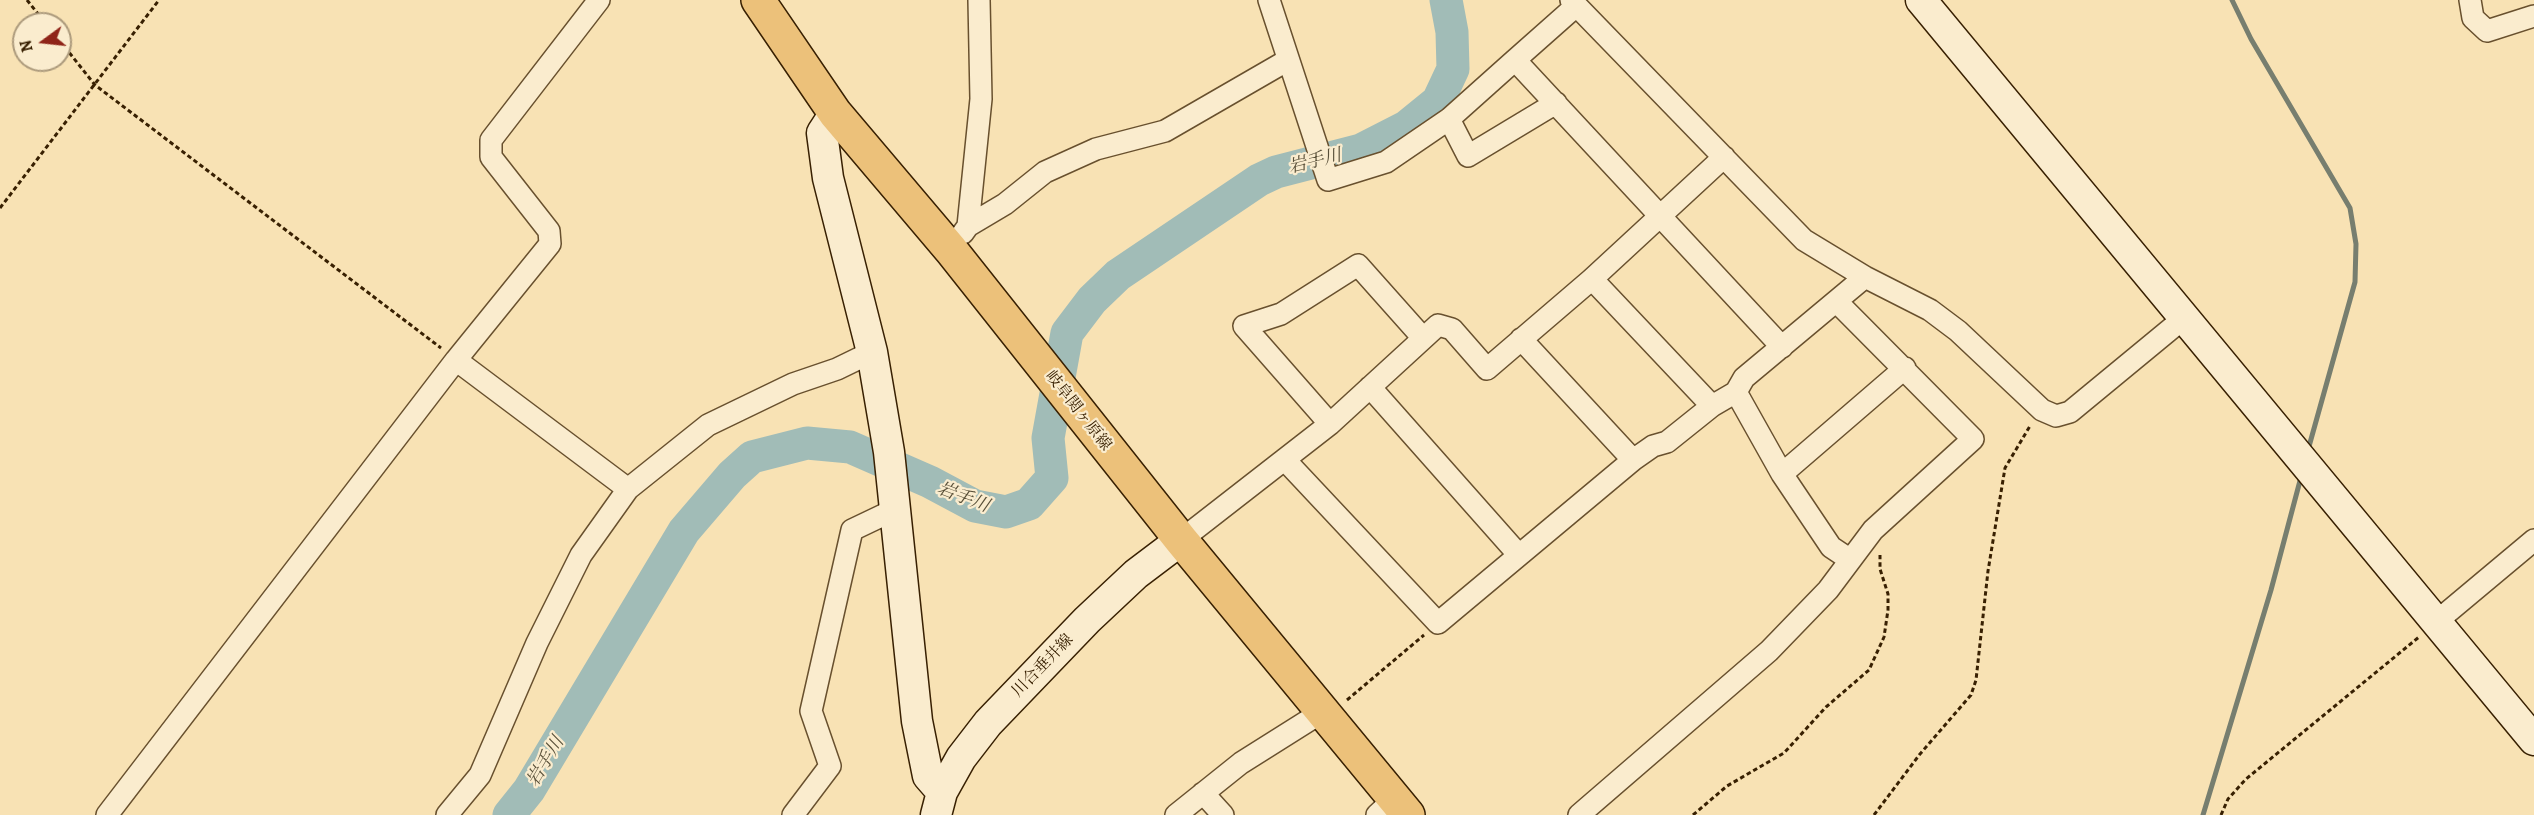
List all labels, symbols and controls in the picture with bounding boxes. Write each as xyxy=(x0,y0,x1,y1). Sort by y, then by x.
north arrow xyxy=(12,12,72,72)
text: N xyxy=(14,38,39,55)
water label: 岩手川 xyxy=(1286,145,1344,179)
street label: 岐阜関ヶ原線 xyxy=(1041,367,1115,455)
water label: 岩手川 xyxy=(934,478,992,518)
street label: 川合垂井線 xyxy=(1008,631,1078,701)
water label: 岩手川 xyxy=(523,733,569,791)

